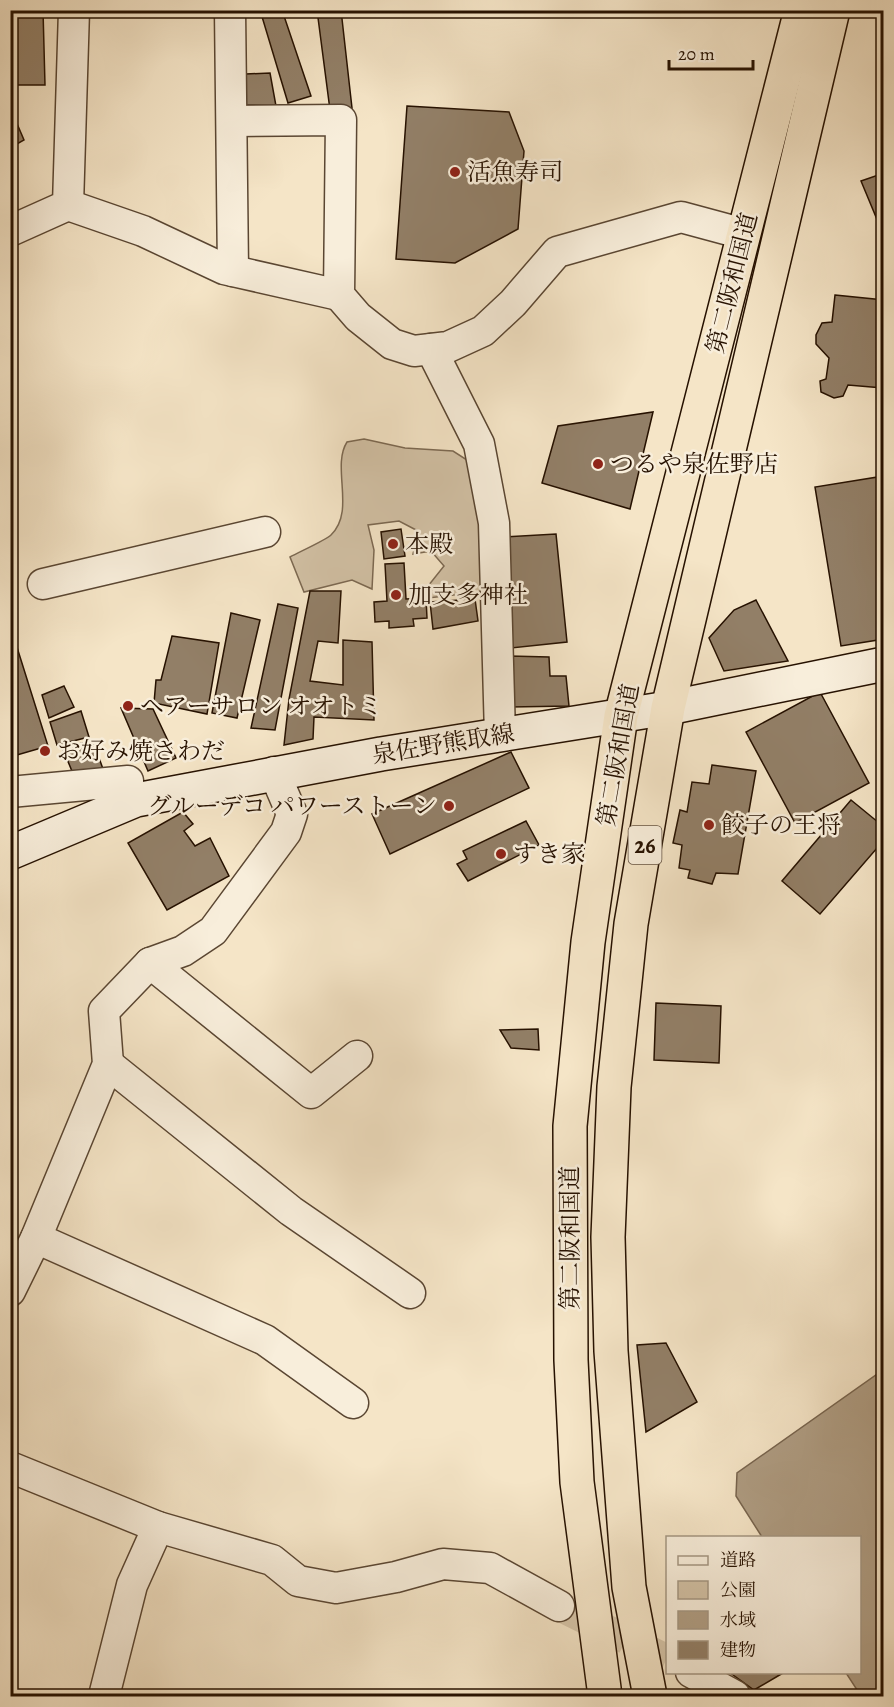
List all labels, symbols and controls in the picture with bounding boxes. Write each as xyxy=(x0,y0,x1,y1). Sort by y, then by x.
scale bar xyxy=(669,33,753,71)
text: 20 m xyxy=(678,42,715,66)
place label: 活魚寿司 xyxy=(467,156,563,188)
marker: 活魚寿司 xyxy=(448,165,462,179)
street label: 第二阪和国道 xyxy=(699,209,765,357)
place label: つるや泉佐野店 xyxy=(610,448,778,480)
marker: つるや泉佐野店 xyxy=(591,457,605,471)
place label: 本殿 xyxy=(405,528,453,560)
marker: 本殿 xyxy=(386,537,400,551)
place label: 加支多神社 xyxy=(408,579,528,611)
marker: 加支多神社 xyxy=(389,588,403,602)
street label: 第二阪和国道 xyxy=(590,681,646,829)
place label: ヘアーサロン オオトミ xyxy=(140,690,383,722)
marker: ヘアーサロン オオトミ xyxy=(121,699,135,713)
street label: 泉佐野熊取線 xyxy=(369,717,517,771)
place label: お好み焼さわだ xyxy=(57,735,225,767)
marker: お好み焼さわだ xyxy=(38,744,52,758)
place label: グルーデコ パワーストーン xyxy=(148,790,437,822)
marker: グルーデコ パワーストーン xyxy=(442,799,456,813)
place label: 餃子の王将 xyxy=(721,809,841,841)
marker: 餃子の王将 xyxy=(702,818,716,832)
road number: 26 xyxy=(628,826,662,864)
place label: すき家 xyxy=(513,838,585,870)
marker: すき家 xyxy=(494,847,508,861)
street label: 第二阪和国道 xyxy=(554,1166,586,1310)
legend xyxy=(666,1536,861,1674)
text: 道路 xyxy=(720,1548,756,1572)
text: 公園 xyxy=(720,1578,756,1602)
text: 水域 xyxy=(720,1608,756,1632)
text: 建物 xyxy=(720,1638,756,1662)

